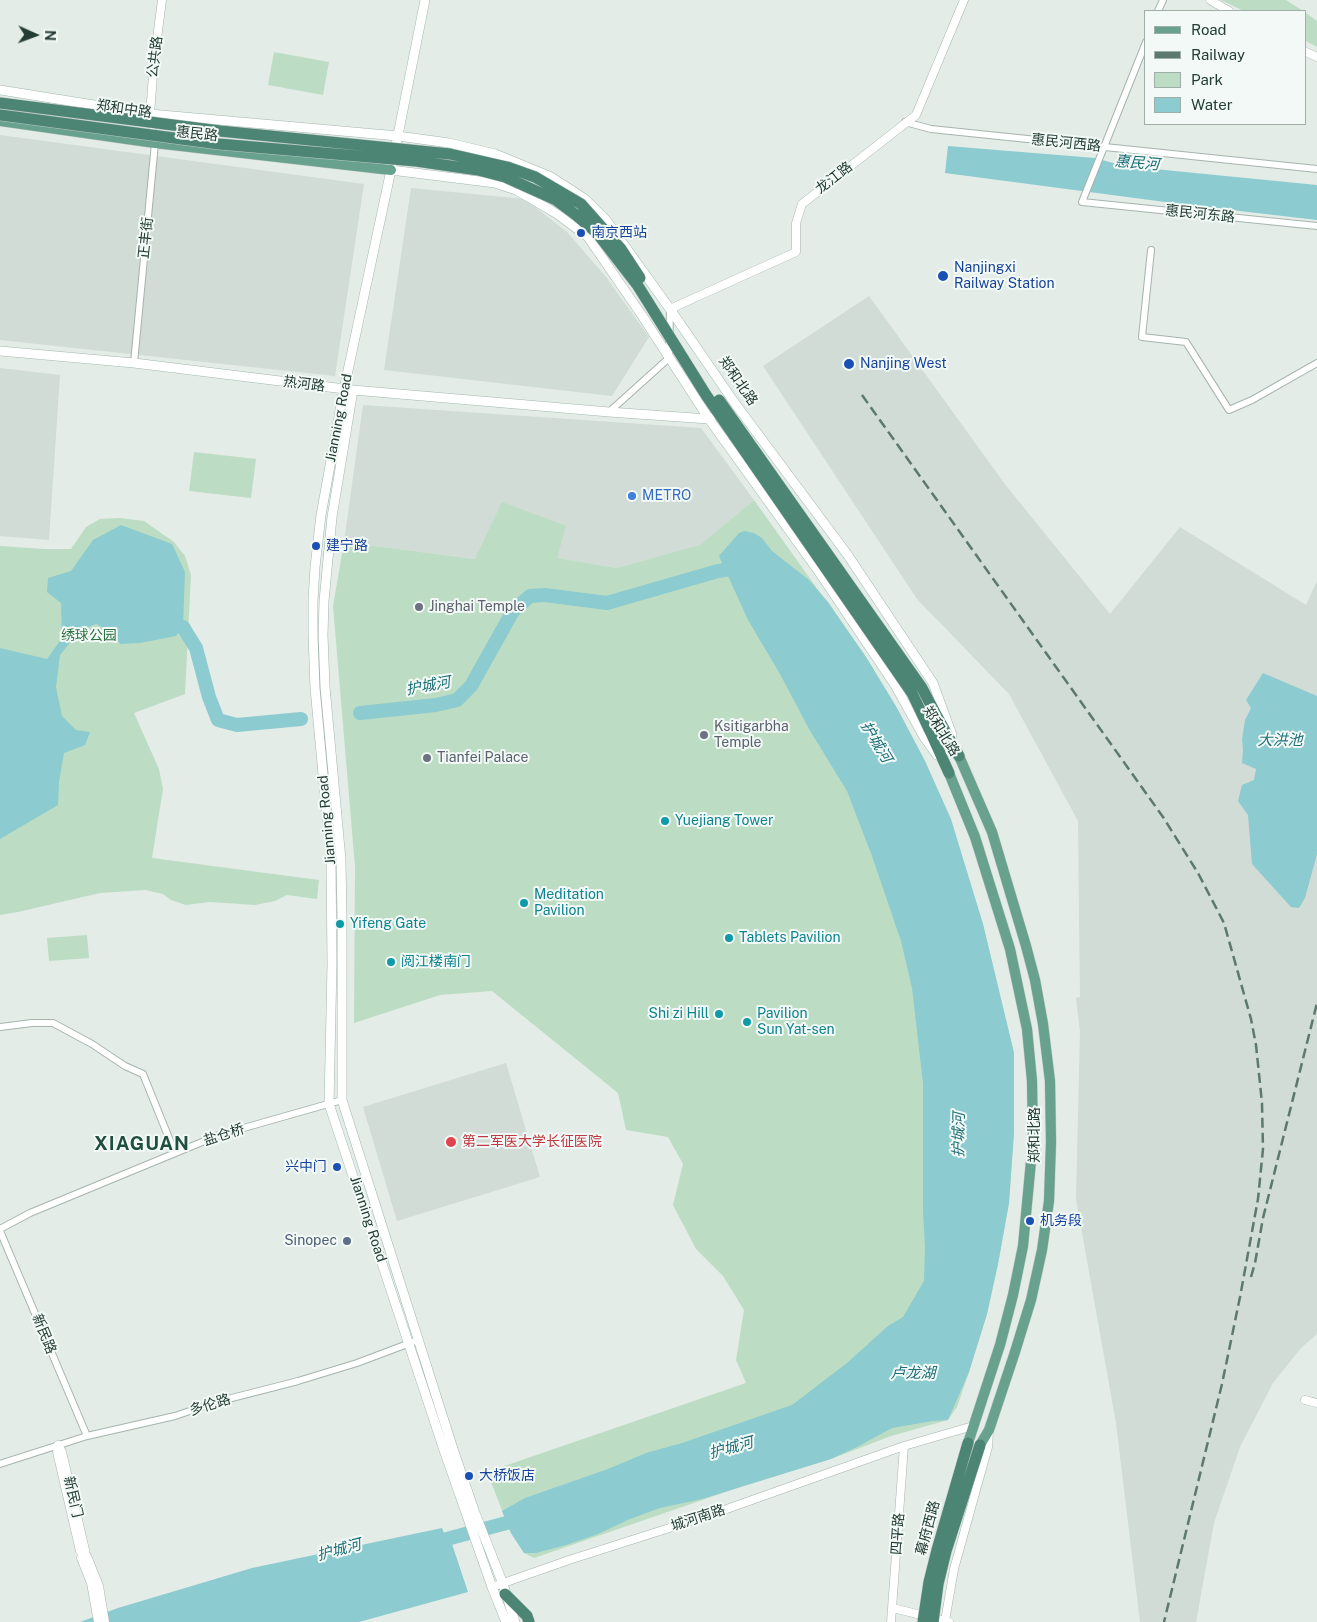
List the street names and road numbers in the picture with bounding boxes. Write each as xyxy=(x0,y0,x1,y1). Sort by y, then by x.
street label: 公共路 xyxy=(144,35,166,79)
street label: 郑和中路 xyxy=(95,97,153,121)
street label: 惠民路 xyxy=(175,123,219,145)
street label: 惠民河西路 xyxy=(1030,131,1102,155)
street label: 龙江路 xyxy=(812,158,856,198)
street label: 惠民河东路 xyxy=(1164,202,1236,226)
street label: 正丰街 xyxy=(135,216,157,260)
street label: 郑和北路 xyxy=(715,353,761,409)
street label: Jianning Road xyxy=(322,372,356,464)
street label: 热河路 xyxy=(282,373,326,395)
street label: 郑和北路 xyxy=(919,703,963,759)
street label: Jianning Road xyxy=(315,775,339,865)
street label: 郑和北路 xyxy=(1027,1107,1043,1163)
street label: 盐仓桥 xyxy=(201,1121,247,1149)
street label: Jianning Road xyxy=(346,1174,390,1264)
street label: 新民路 xyxy=(28,1311,60,1357)
street label: 多伦路 xyxy=(187,1391,233,1419)
street label: 新民门 xyxy=(60,1475,86,1519)
street label: 幕府西路 xyxy=(913,1499,943,1557)
street label: 城河南路 xyxy=(669,1501,727,1535)
street label: 四平路 xyxy=(888,1512,908,1556)

